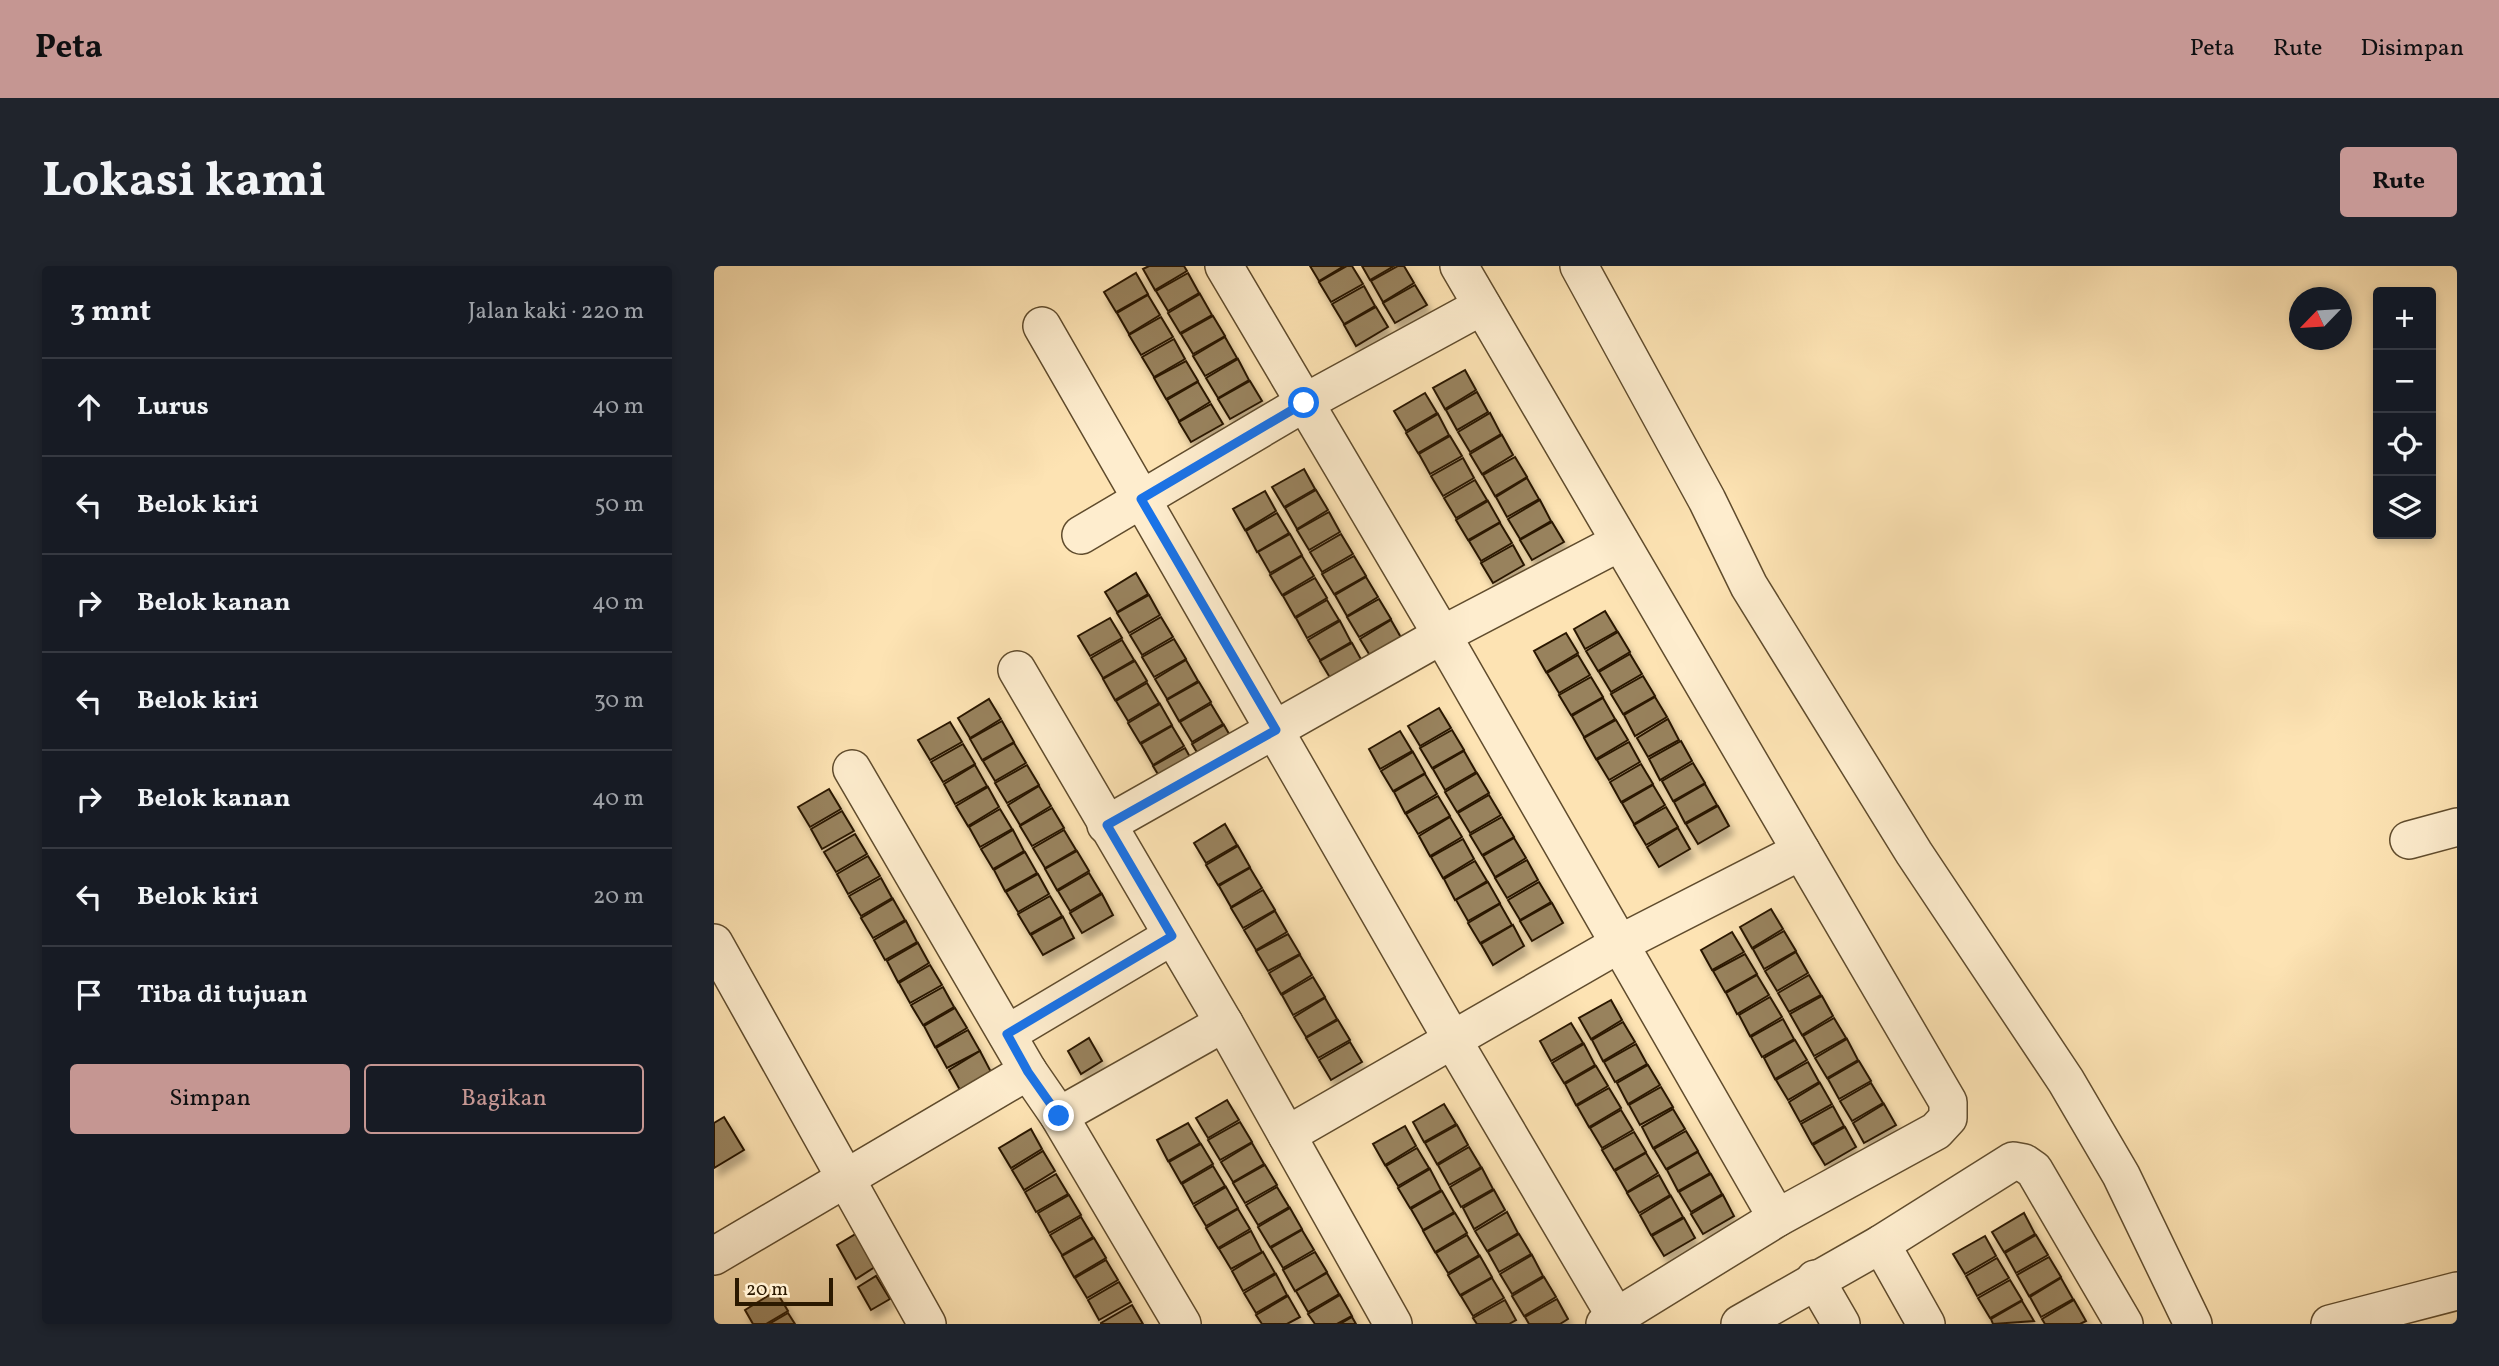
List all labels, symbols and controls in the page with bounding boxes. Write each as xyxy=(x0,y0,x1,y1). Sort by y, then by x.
text: Peta xyxy=(35,26,103,72)
text: Peta xyxy=(2190,32,2235,66)
text: Rute xyxy=(2273,32,2322,66)
text: Disimpan xyxy=(2360,32,2464,66)
button: Rute xyxy=(2340,147,2457,217)
text: Lokasi kami xyxy=(42,148,326,217)
north arrow xyxy=(2289,287,2352,350)
map controls xyxy=(2373,287,2436,539)
button: + xyxy=(2373,287,2436,350)
text: 3 mnt xyxy=(70,291,151,333)
text: Jalan kaki · 220 m xyxy=(468,296,644,328)
button: − xyxy=(2373,350,2436,413)
route start xyxy=(1288,387,1319,418)
icon: ahead xyxy=(70,388,108,426)
text: Lurus xyxy=(137,389,209,425)
text: 40 m xyxy=(592,391,644,423)
button: locate xyxy=(2373,413,2436,476)
button: layers xyxy=(2373,476,2436,539)
icon: left xyxy=(70,486,108,524)
text: Belok kiri xyxy=(137,487,259,523)
text: 50 m xyxy=(595,489,644,521)
icon: right xyxy=(70,584,108,622)
text: Belok kanan xyxy=(137,585,291,621)
text: 40 m xyxy=(592,587,644,619)
icon: left xyxy=(70,682,108,720)
text: Belok kiri xyxy=(137,683,259,719)
text: 30 m xyxy=(594,685,644,717)
icon: right xyxy=(70,780,108,818)
text: Belok kanan xyxy=(137,781,291,817)
text: 40 m xyxy=(592,783,644,815)
icon: left xyxy=(70,878,108,916)
text: Belok kiri xyxy=(137,879,259,915)
text: 20 m xyxy=(593,881,644,913)
icon: arrive xyxy=(70,976,108,1014)
text: Tiba di tujuan xyxy=(137,977,308,1013)
button: Simpan xyxy=(70,1064,350,1134)
button: Bagikan xyxy=(364,1064,644,1134)
route end xyxy=(1043,1100,1074,1131)
scale bar xyxy=(735,1275,833,1307)
text: 20 m xyxy=(746,1277,788,1303)

